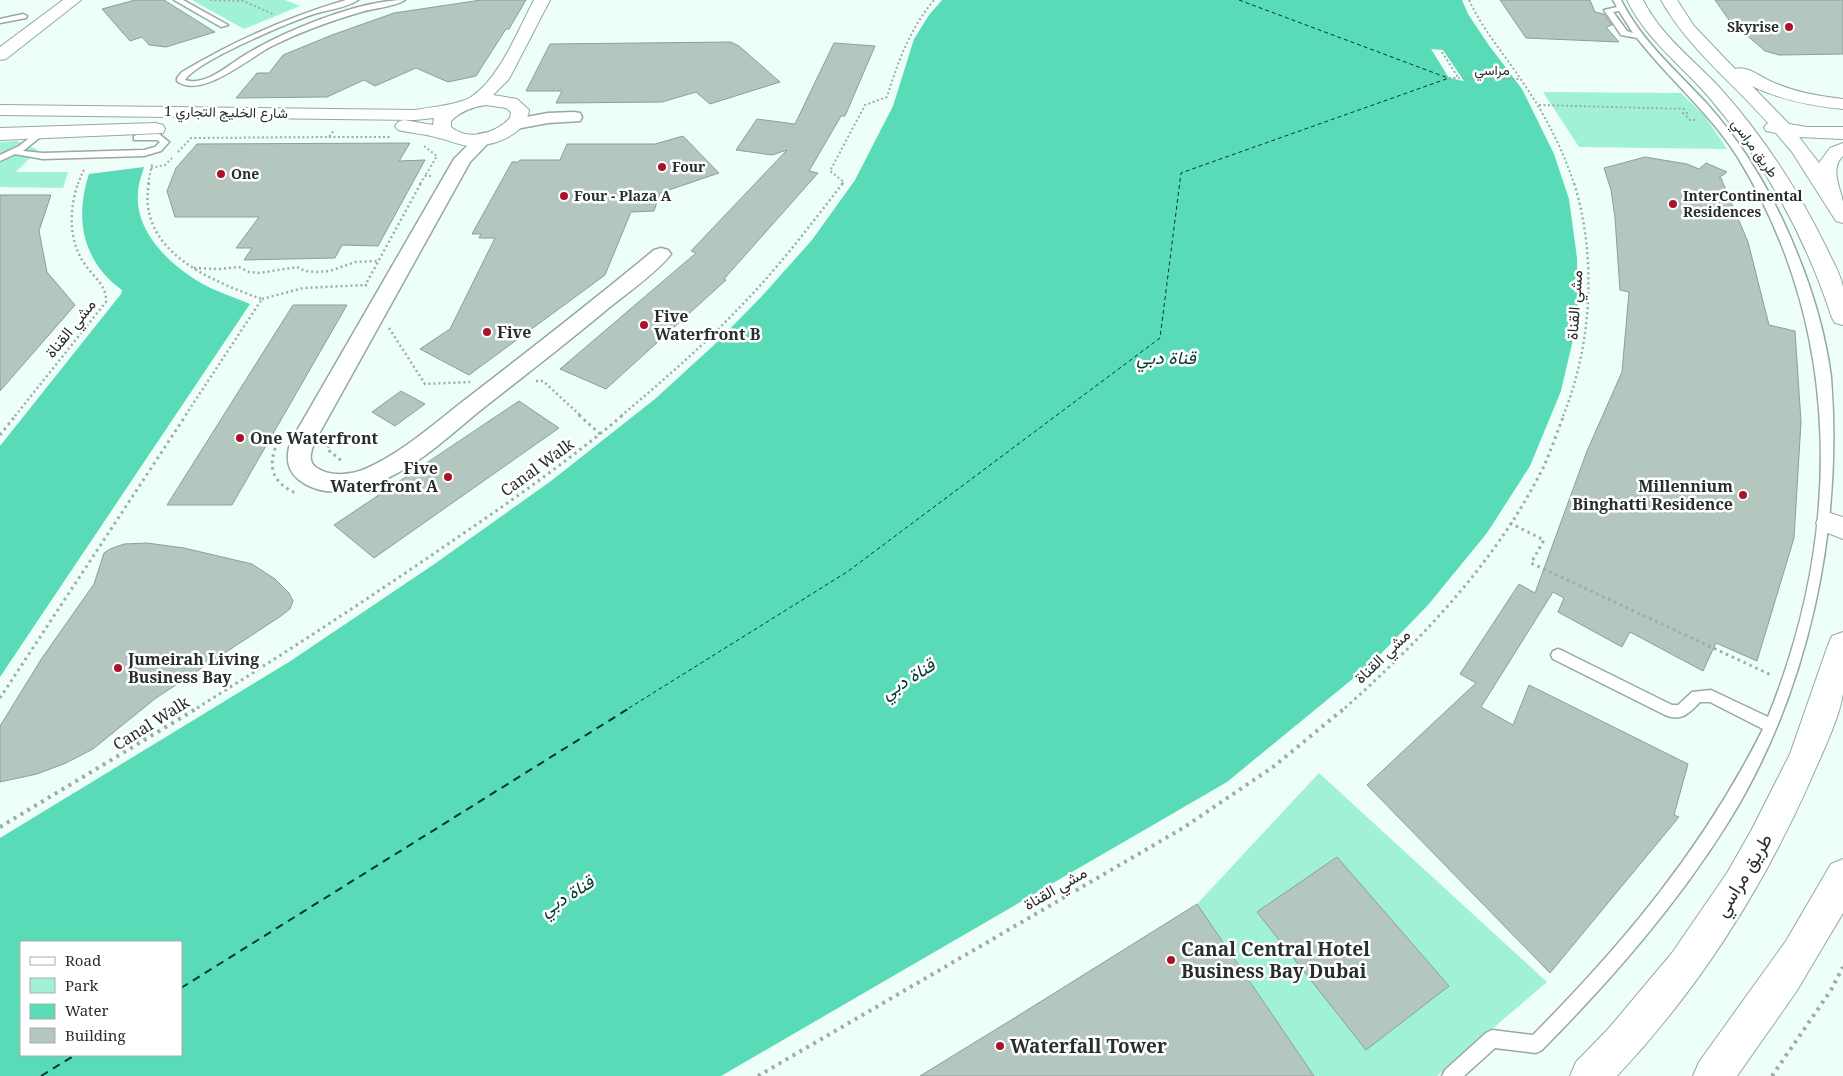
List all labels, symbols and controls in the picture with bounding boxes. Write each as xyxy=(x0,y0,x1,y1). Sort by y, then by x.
place label: Skyrise xyxy=(1727,17,1779,36)
marker: Skyrise xyxy=(1783,21,1795,33)
street label: مراسي xyxy=(1474,60,1510,82)
street label: شارع الخليج التجاري 1 xyxy=(164,101,288,125)
street label: طريق مراسي xyxy=(1725,114,1783,183)
place label: Four xyxy=(672,157,706,176)
marker: Four xyxy=(656,161,668,173)
place label: One xyxy=(231,164,259,183)
marker: One xyxy=(215,168,227,180)
place label: Four - Plaza A xyxy=(574,186,672,205)
place label: InterContinental Residences xyxy=(1683,186,1803,221)
marker: Four - Plaza A xyxy=(558,190,570,202)
marker: InterContinental Residences xyxy=(1667,198,1679,210)
street label: مشي القناة xyxy=(1561,269,1590,341)
street label: مشي القناة xyxy=(39,294,103,364)
place label: Five Waterfront B xyxy=(654,305,761,345)
marker: Five Waterfront B xyxy=(638,319,650,331)
place label: Five xyxy=(497,321,531,343)
marker: Five xyxy=(481,326,493,338)
water label: قناة دبي xyxy=(1136,345,1197,373)
place label: One Waterfront xyxy=(250,427,379,449)
marker: One Waterfront xyxy=(234,432,246,444)
street label: Canal Walk xyxy=(496,432,579,501)
place label: Five Waterfront A xyxy=(330,457,439,497)
marker: Five Waterfront A xyxy=(442,471,454,483)
place label: Millennium Binghatti Residence xyxy=(1572,475,1733,515)
marker: Millennium Binghatti Residence xyxy=(1737,489,1749,501)
street label: مشي القناة xyxy=(1349,624,1417,690)
place label: Jumeirah Living Business Bay xyxy=(127,648,259,688)
water label: قناة دبي xyxy=(876,651,943,707)
marker: Jumeirah Living Business Bay xyxy=(112,662,124,674)
street label: Canal Walk xyxy=(109,690,194,755)
street label: طريق مراسي xyxy=(1708,828,1781,923)
street label: مشي القناة xyxy=(1019,861,1092,918)
water label: قناة دبي xyxy=(535,868,602,924)
place label: Canal Central Hotel Business Bay Dubai xyxy=(1181,936,1370,984)
legend xyxy=(20,941,182,1056)
text: Road xyxy=(65,950,101,970)
marker: Canal Central Hotel Business Bay Dubai xyxy=(1165,954,1177,966)
text: Park xyxy=(65,975,99,995)
text: Water xyxy=(65,1000,108,1020)
text: Building xyxy=(65,1025,126,1045)
place label: Waterfall Tower xyxy=(1010,1033,1167,1059)
marker: Waterfall Tower xyxy=(994,1040,1006,1052)

